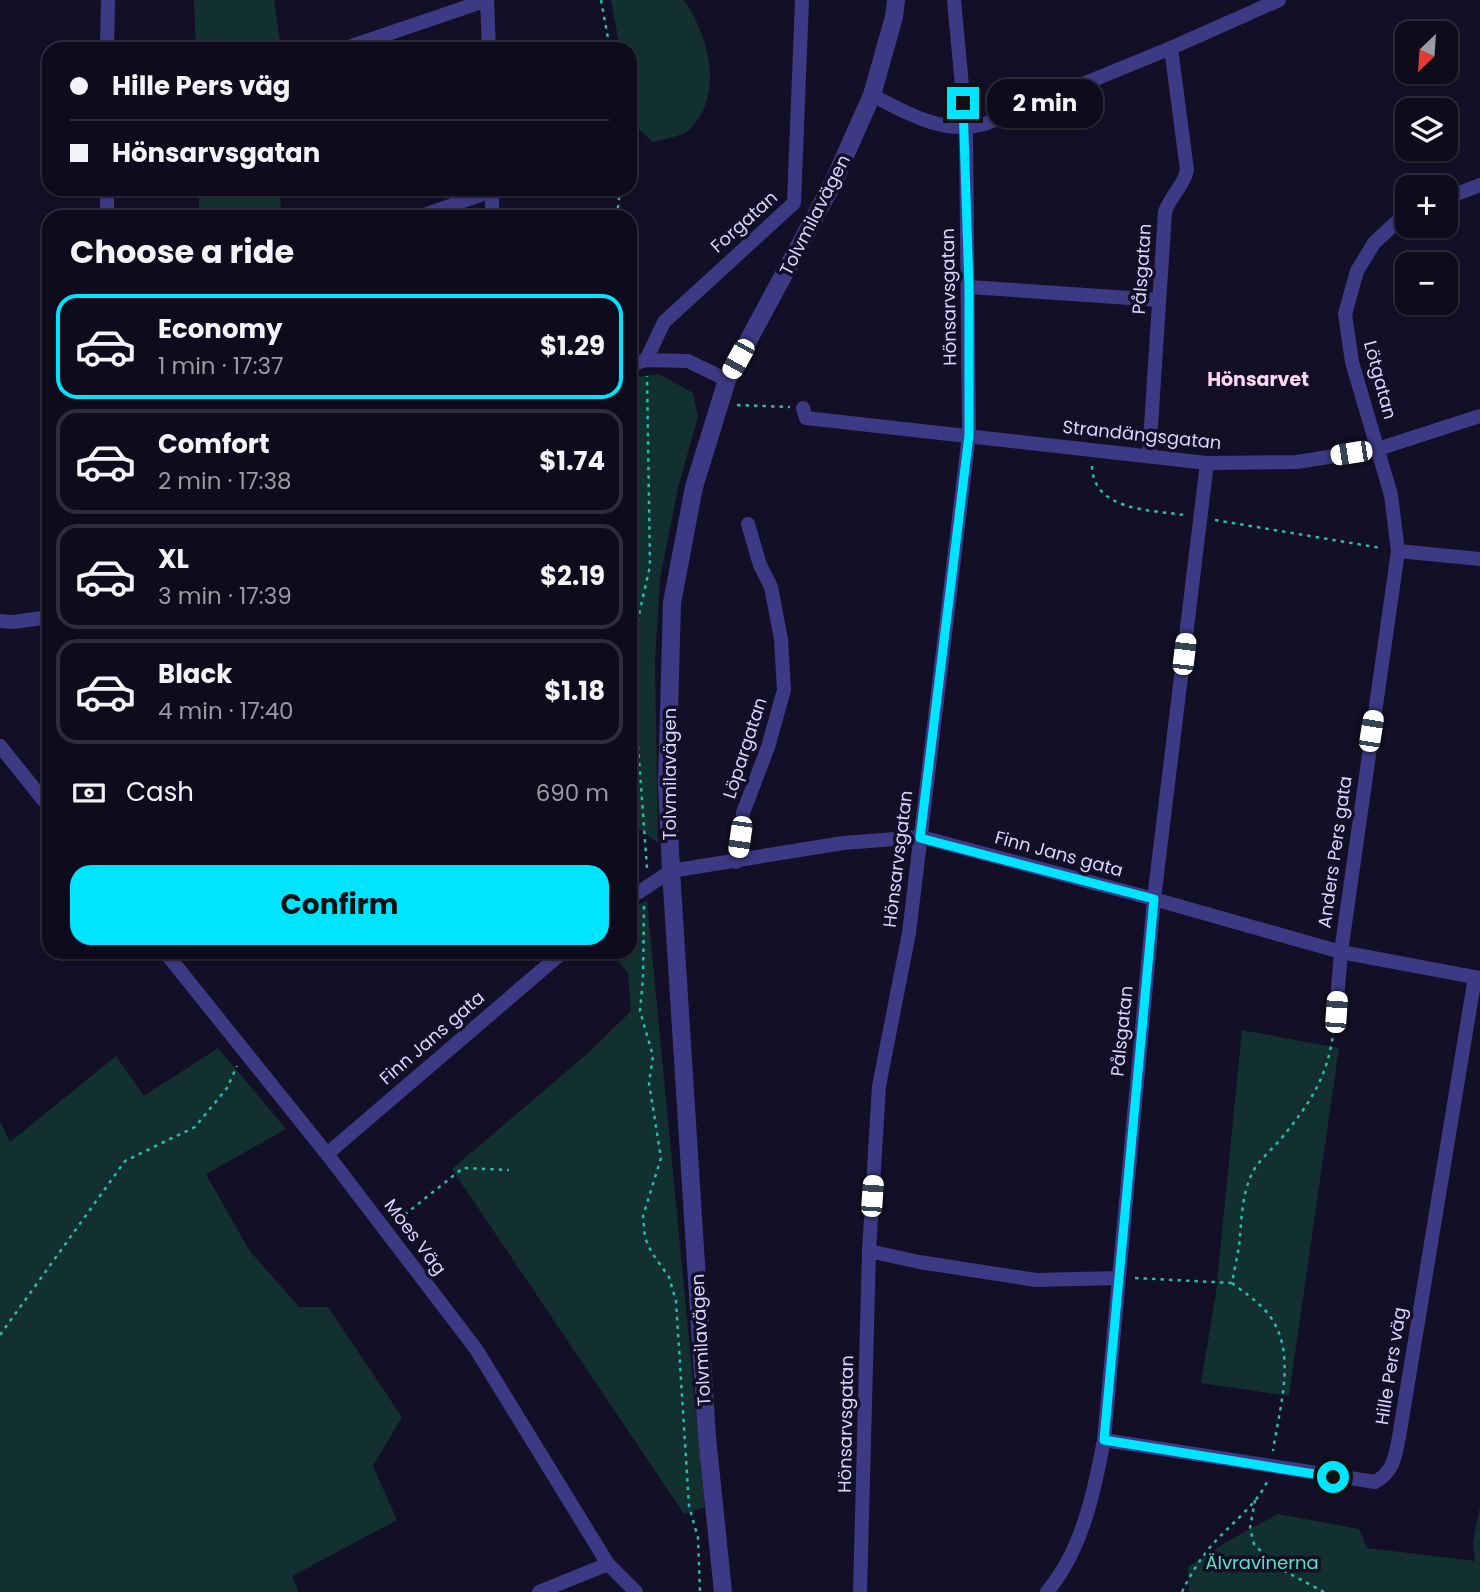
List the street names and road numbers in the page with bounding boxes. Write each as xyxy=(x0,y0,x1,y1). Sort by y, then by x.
street label: Tolvmilavägen xyxy=(773,150,856,279)
street label: Forgatan xyxy=(705,185,782,258)
street label: Pålsgatan xyxy=(1126,223,1157,315)
street label: Hönsarvsgatan xyxy=(935,228,962,366)
street label: Lötgatan xyxy=(1358,338,1403,422)
street label: Strandängsgatan xyxy=(1061,414,1223,455)
street label: Löpargatan xyxy=(716,694,773,802)
street label: Tolvmilavägen xyxy=(657,708,682,840)
street label: Anders Pers gata xyxy=(1311,774,1358,930)
street label: Hönsarvsgatan xyxy=(877,789,918,929)
street label: Finn Jans gata xyxy=(992,824,1126,883)
street label: Pålsgatan xyxy=(1104,984,1139,1078)
street label: Finn Jans gata xyxy=(374,985,490,1090)
street label: Moes Väg xyxy=(379,1194,452,1280)
street label: Tolvmilavägen xyxy=(685,1273,716,1407)
street label: Hille Pers väg xyxy=(1369,1305,1412,1426)
street label: Hönsarvsgatan xyxy=(832,1355,859,1493)

